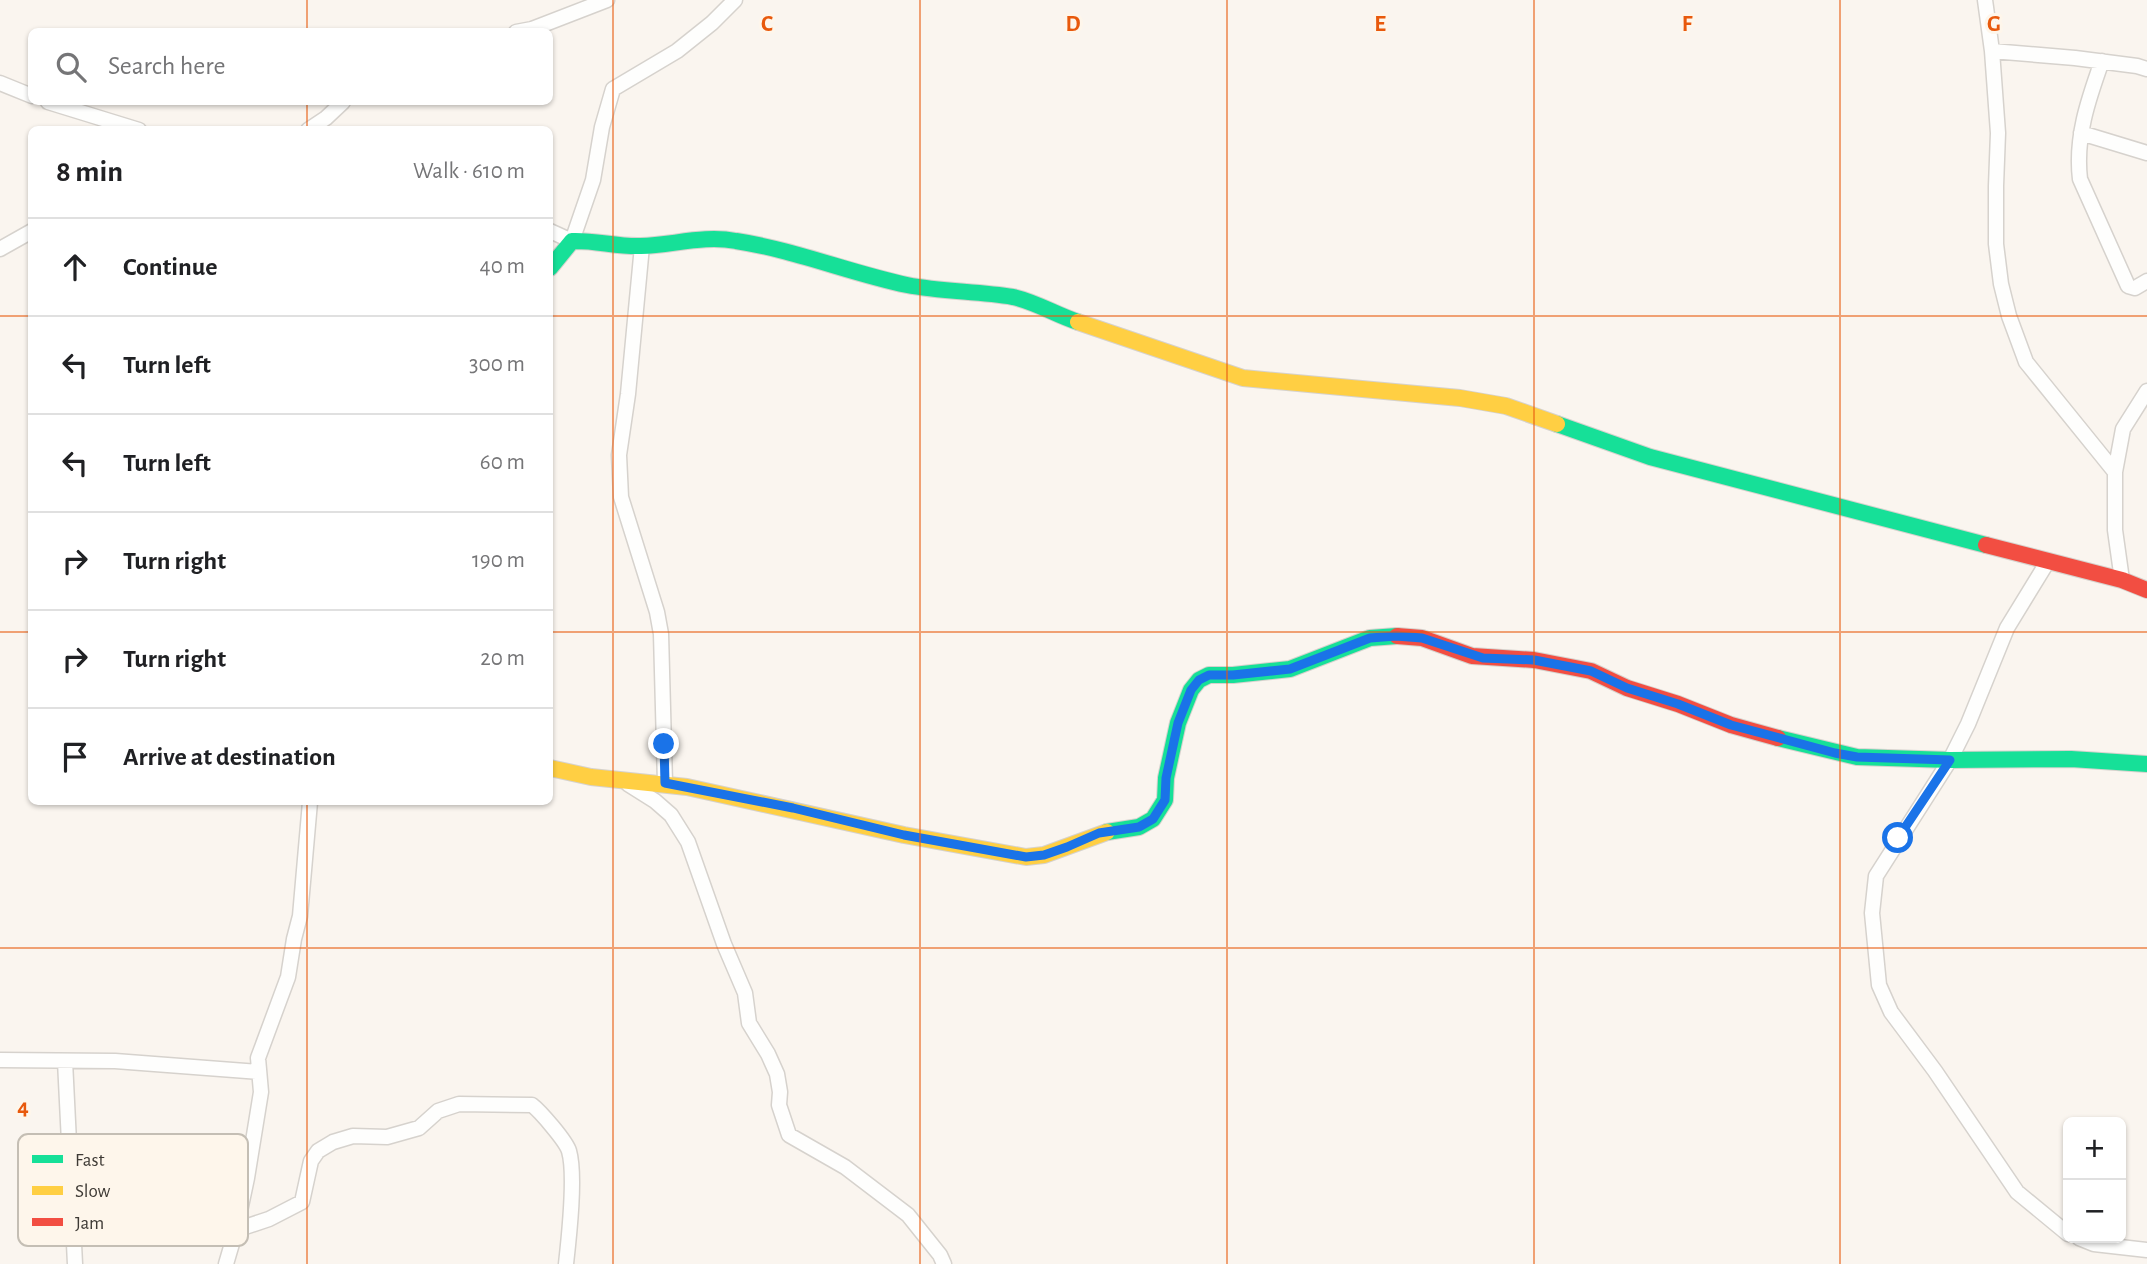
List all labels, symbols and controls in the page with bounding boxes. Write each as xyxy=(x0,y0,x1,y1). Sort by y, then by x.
text: C xyxy=(761,13,773,36)
text: D xyxy=(1065,13,1081,36)
text: E xyxy=(1374,13,1386,36)
text: F xyxy=(1682,13,1693,36)
text: G xyxy=(1987,13,2001,36)
search box xyxy=(28,28,553,105)
icon: search xyxy=(52,48,90,86)
text: Search here xyxy=(108,53,226,79)
text: 8 min xyxy=(56,157,123,187)
text: Walk · 610 m xyxy=(413,160,525,183)
icon: ahead xyxy=(56,248,94,286)
text: Continue xyxy=(123,254,218,280)
text: 40 m xyxy=(480,255,525,278)
icon: left xyxy=(56,346,94,384)
text: Turn left xyxy=(123,352,211,378)
text: 300 m xyxy=(469,353,525,376)
icon: left xyxy=(56,444,94,482)
text: Turn left xyxy=(123,450,211,476)
text: 60 m xyxy=(480,451,525,474)
icon: right xyxy=(56,542,94,580)
text: Turn right xyxy=(123,548,226,574)
text: 190 m xyxy=(472,549,525,572)
icon: right xyxy=(56,640,94,678)
text: Turn right xyxy=(123,646,226,672)
text: 20 m xyxy=(480,647,525,670)
route end xyxy=(648,728,679,759)
icon: arrive xyxy=(56,738,94,776)
text: Arrive at destination xyxy=(123,744,336,770)
route start xyxy=(1882,822,1913,853)
text: 4 xyxy=(17,1096,29,1119)
map controls xyxy=(2063,1117,2126,1243)
button: + xyxy=(2063,1117,2126,1180)
legend xyxy=(18,1134,248,1246)
text: Fast xyxy=(75,1151,105,1170)
button: − xyxy=(2063,1180,2126,1243)
text: Slow xyxy=(75,1182,111,1201)
text: Jam xyxy=(75,1214,104,1233)

